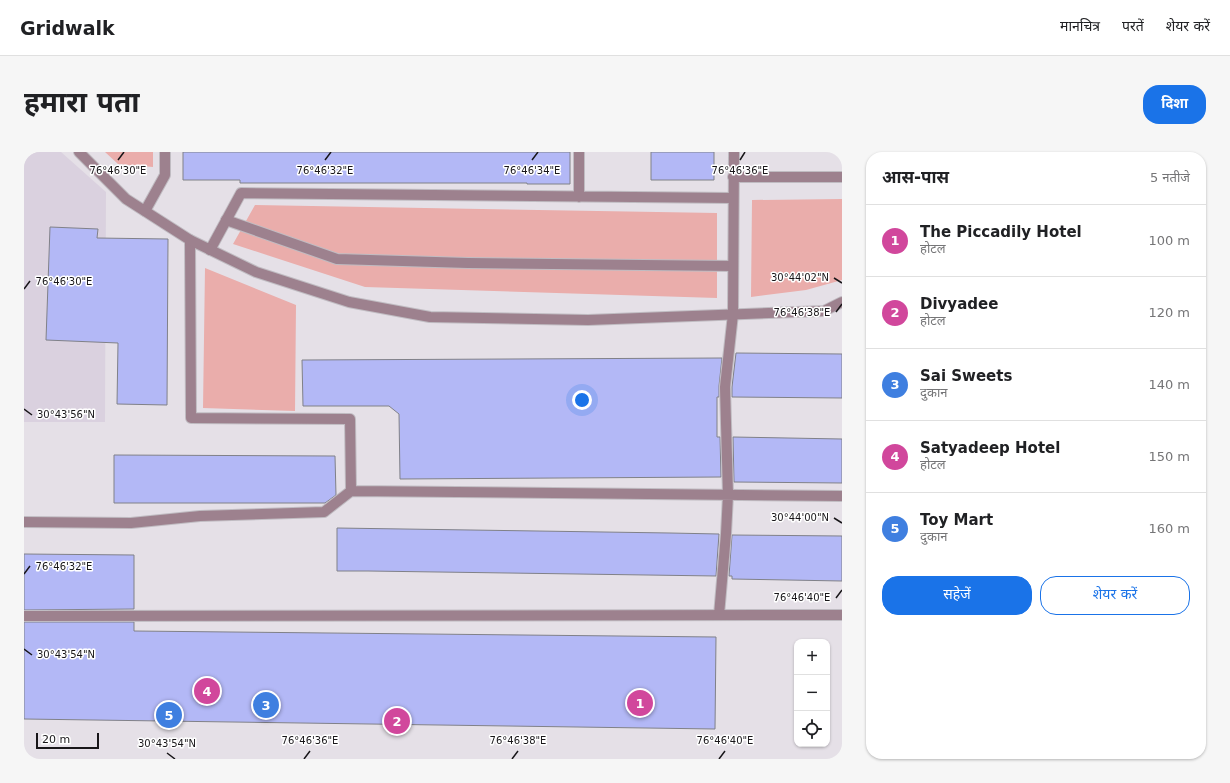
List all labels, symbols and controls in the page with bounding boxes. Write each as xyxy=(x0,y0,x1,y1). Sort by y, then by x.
text: Gridwalk xyxy=(20,17,115,39)
text: मानचित्र xyxy=(1060,18,1100,34)
text: परतें xyxy=(1122,18,1144,34)
text: शेयर करें xyxy=(1166,18,1210,34)
button: दिशा xyxy=(1143,85,1206,124)
text: हमारा पता xyxy=(24,86,139,119)
text: 76°46'30"E xyxy=(90,165,146,176)
text: 76°46'32"E xyxy=(297,165,353,176)
text: 76°46'34"E xyxy=(504,165,560,176)
text: 76°46'36"E xyxy=(712,165,768,176)
text: आस-पास xyxy=(882,167,949,187)
text: 5 नतीजे xyxy=(1150,170,1190,185)
text: The Piccadily Hotel xyxy=(920,223,1082,241)
text: 1 xyxy=(890,233,900,248)
text: 100 m xyxy=(1148,233,1190,248)
text: होटल xyxy=(920,241,946,256)
text: 30°44'02"N xyxy=(771,272,829,283)
text: 76°46'30"E xyxy=(36,276,92,287)
text: Divyadee xyxy=(920,295,998,313)
text: 2 xyxy=(890,305,900,320)
text: 120 m xyxy=(1148,305,1190,320)
text: 76°46'38"E xyxy=(774,307,830,318)
text: होटल xyxy=(920,313,946,328)
text: Sai Sweets xyxy=(920,367,1012,385)
text: 3 xyxy=(890,377,900,392)
text: 140 m xyxy=(1148,377,1190,392)
text: दुकान xyxy=(920,385,947,400)
your location xyxy=(572,390,592,410)
text: 30°43'56"N xyxy=(37,409,95,420)
text: Satyadeep Hotel xyxy=(920,439,1060,457)
text: 4 xyxy=(890,449,900,464)
text: 150 m xyxy=(1148,449,1190,464)
text: होटल xyxy=(920,457,946,472)
text: Toy Mart xyxy=(920,511,993,529)
text: 30°44'00"N xyxy=(771,512,829,523)
text: 5 xyxy=(890,521,900,536)
text: 160 m xyxy=(1148,521,1190,536)
text: दुकान xyxy=(920,529,947,544)
text: 76°46'32"E xyxy=(36,561,92,572)
button: सहेजें xyxy=(882,576,1032,615)
button: शेयर करें xyxy=(1040,576,1190,615)
text: 76°46'40"E xyxy=(774,592,830,603)
map controls xyxy=(794,639,830,747)
button: + xyxy=(794,639,830,675)
text: 30°43'54"N xyxy=(37,649,95,660)
button: − xyxy=(794,675,830,711)
pin: 4 xyxy=(194,676,220,706)
pin: 1 xyxy=(627,688,653,718)
pin: 3 xyxy=(253,690,279,720)
pin: 5 xyxy=(156,700,182,730)
pin: 2 xyxy=(384,706,410,736)
button: locate xyxy=(794,711,830,747)
scale bar xyxy=(36,731,99,750)
text: 20 m xyxy=(42,733,70,746)
text: 76°46'36"E xyxy=(282,735,338,746)
text: 76°46'38"E xyxy=(490,735,546,746)
text: 76°46'40"E xyxy=(697,735,753,746)
text: 30°43'54"N xyxy=(138,738,196,749)

